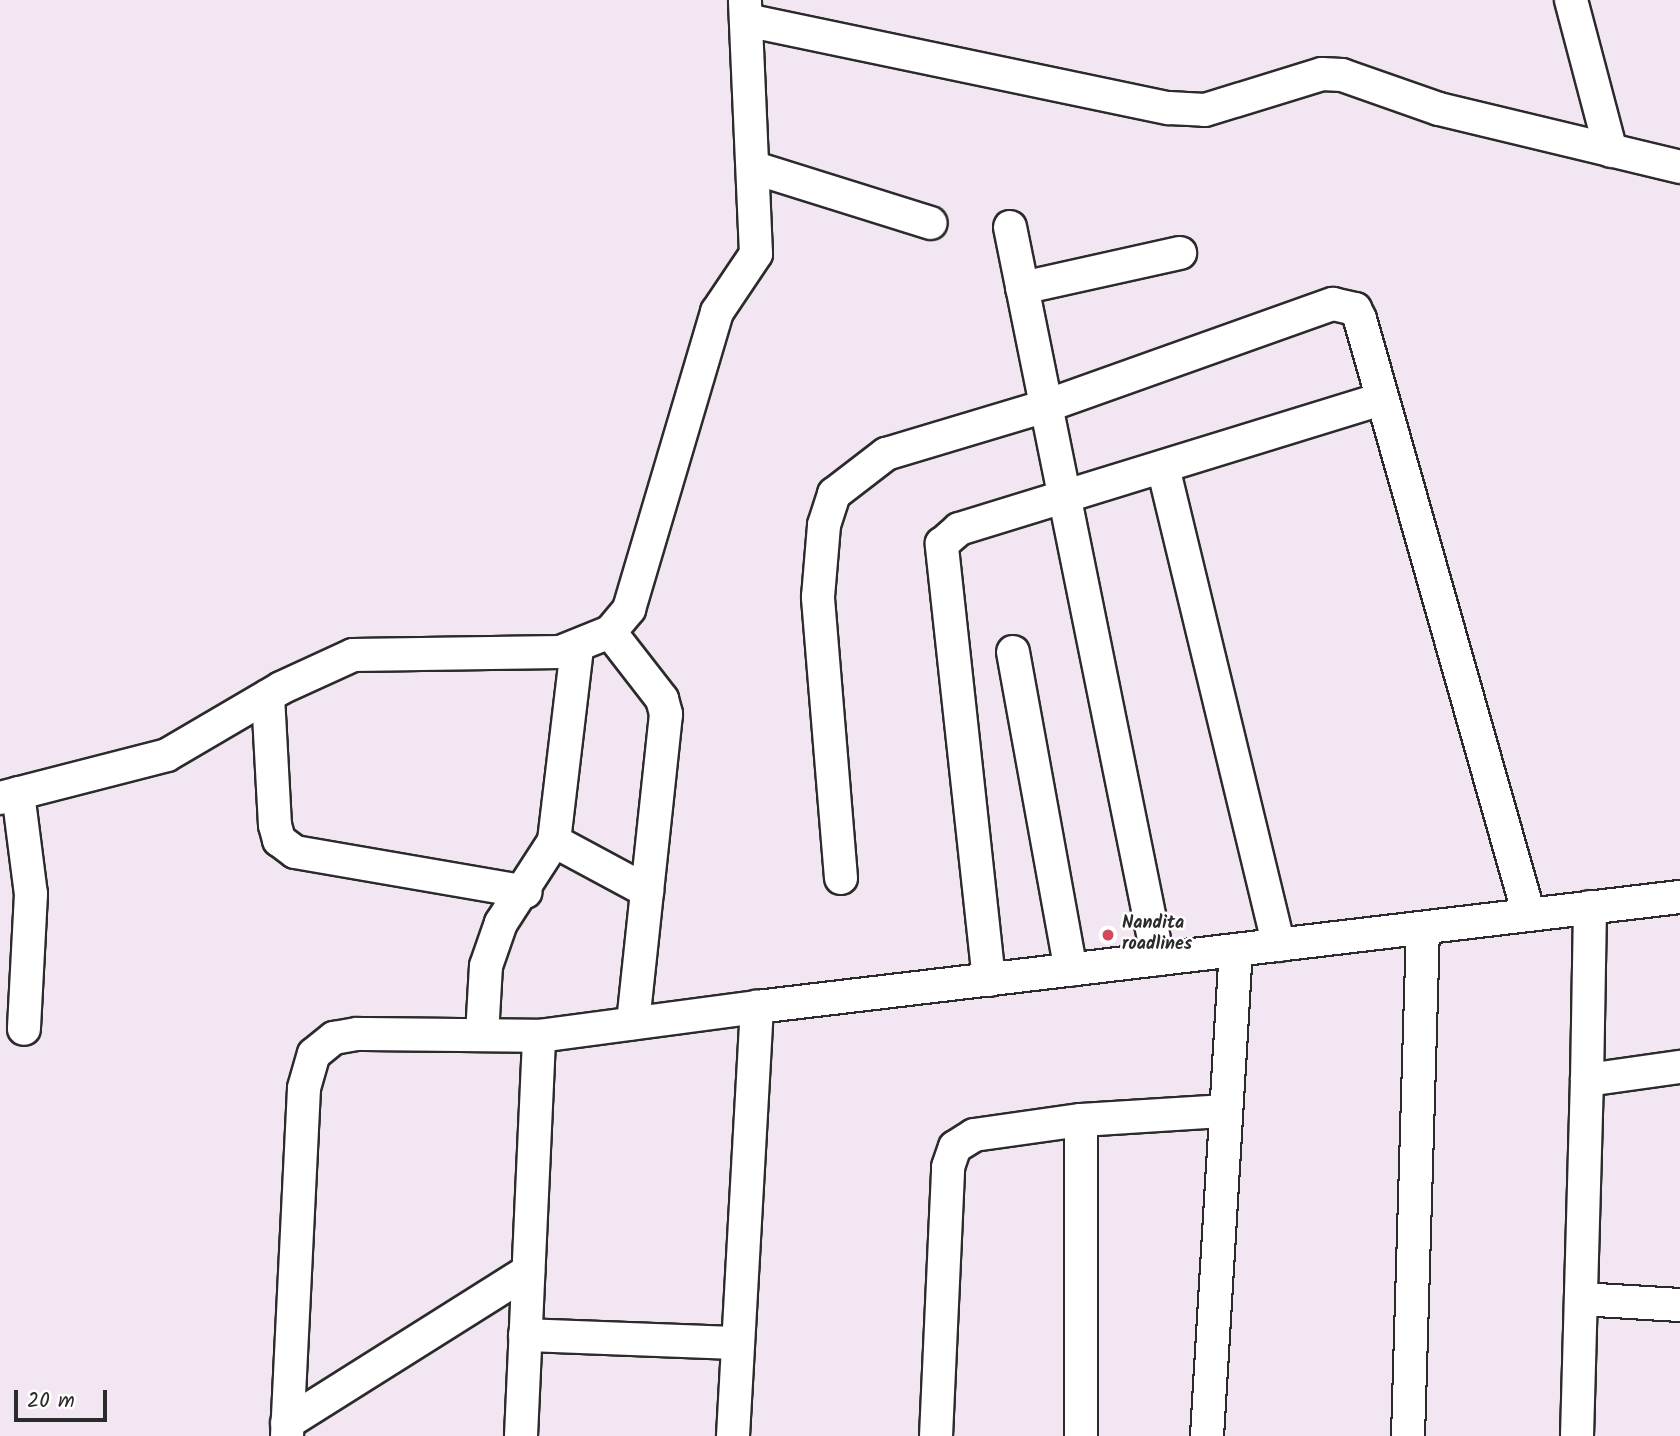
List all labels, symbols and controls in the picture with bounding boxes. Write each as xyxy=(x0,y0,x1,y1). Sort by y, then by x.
place label: Nandita roadlines xyxy=(1122,914,1192,956)
marker: Nandita roadlines xyxy=(1100,927,1116,943)
scale bar xyxy=(18,1376,110,1420)
text: 20 m xyxy=(27,1385,75,1418)

